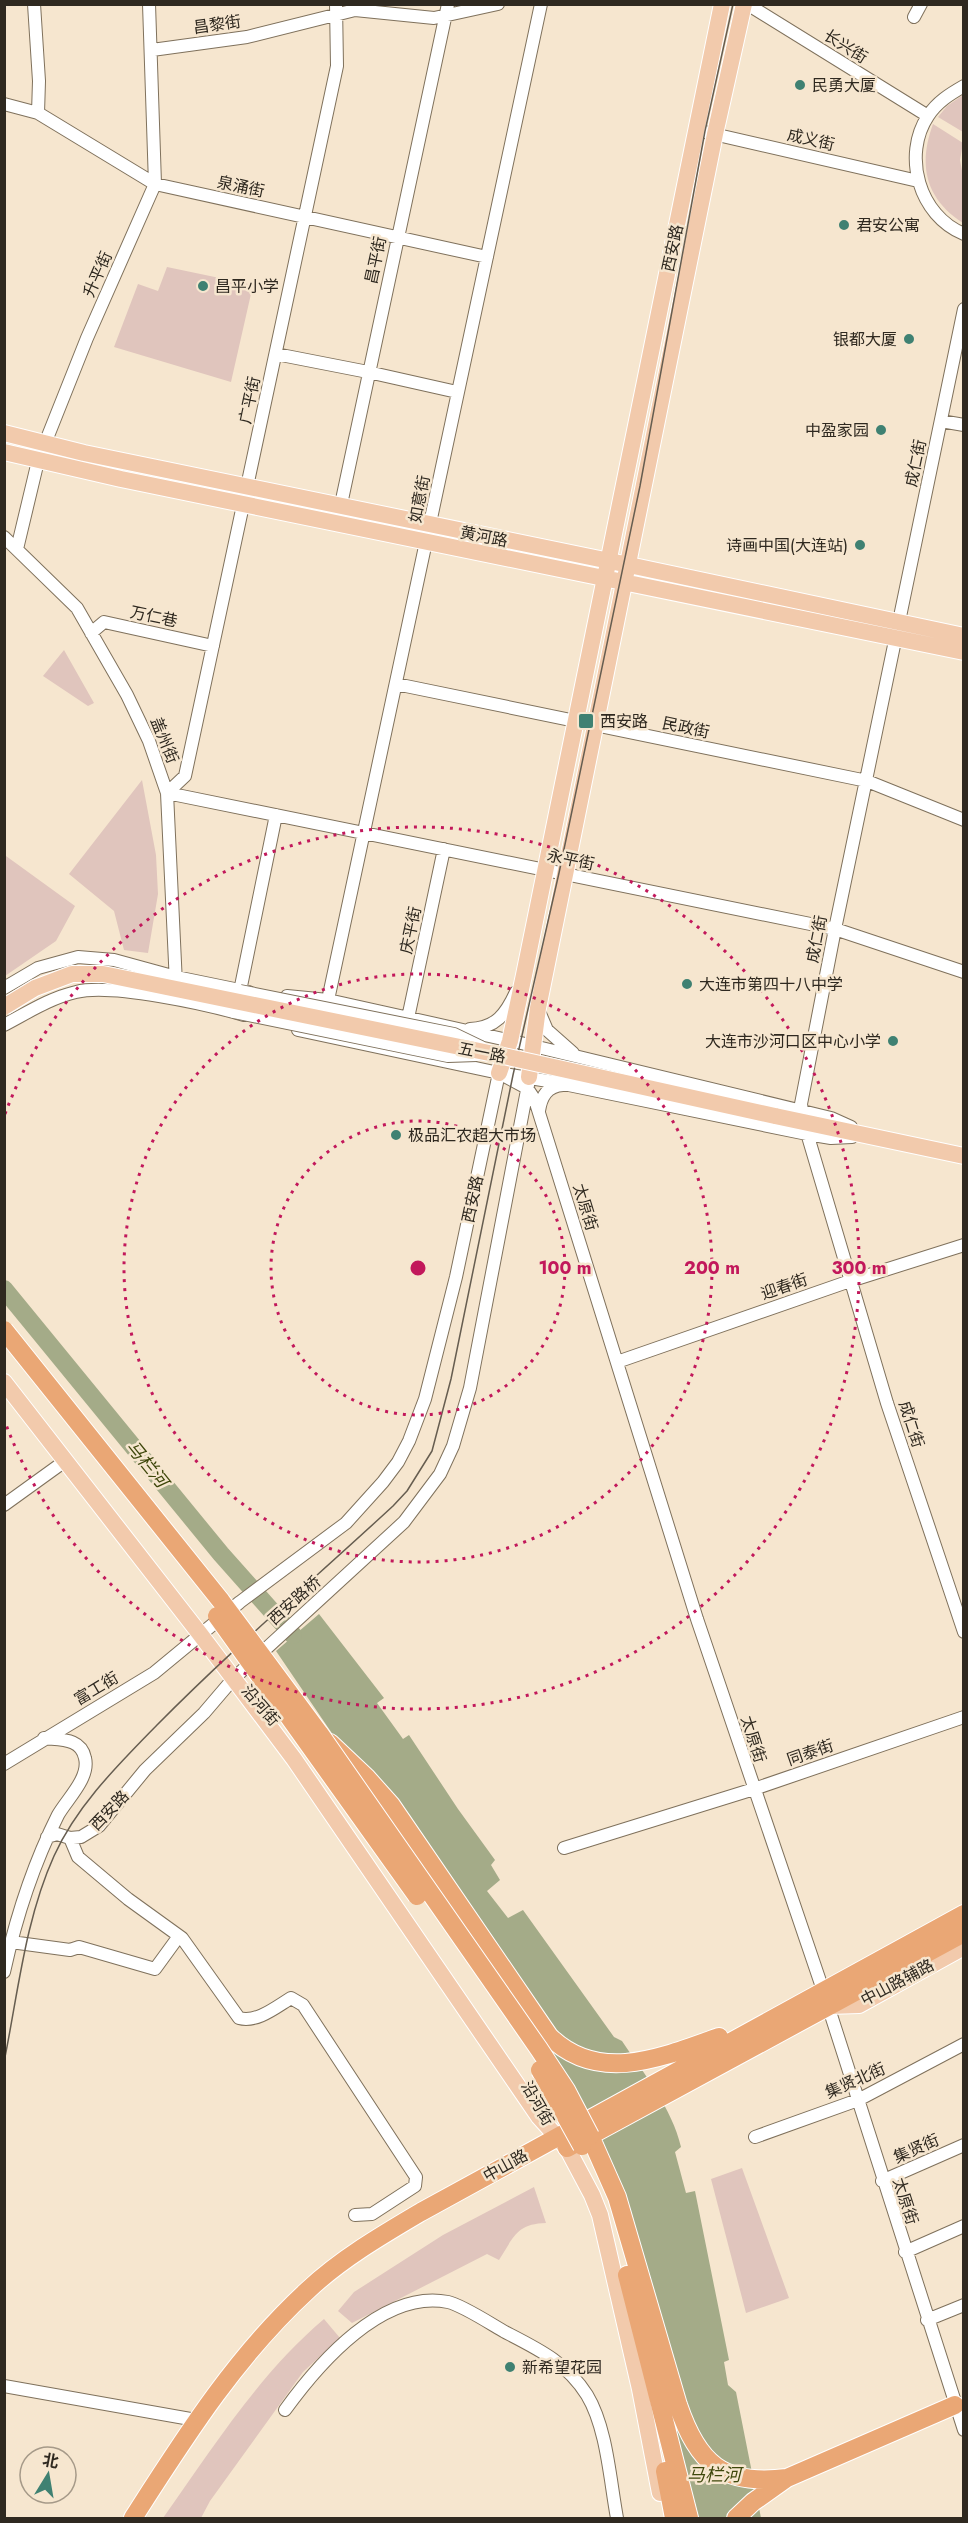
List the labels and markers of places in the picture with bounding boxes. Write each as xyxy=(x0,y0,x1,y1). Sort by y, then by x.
place label: 民勇大厦 xyxy=(812,74,876,97)
marker: 民勇大厦 xyxy=(793,78,807,92)
place label: 君安公寓 xyxy=(856,214,920,237)
marker: 君安公寓 xyxy=(837,218,851,232)
place label: 昌平小学 xyxy=(215,275,279,298)
marker: 昌平小学 xyxy=(196,279,210,293)
place label: 银都大厦 xyxy=(833,328,897,351)
marker: 银都大厦 xyxy=(902,332,916,346)
place label: 中盈家园 xyxy=(805,419,869,442)
marker: 中盈家园 xyxy=(874,423,888,437)
place label: 诗画中国(大连站) xyxy=(726,534,848,557)
marker: 诗画中国(大连站) xyxy=(853,538,867,552)
place label: 西安路 xyxy=(600,710,648,733)
marker: 西安路 xyxy=(577,712,595,730)
place label: 大连市第四十八中学 xyxy=(699,973,843,996)
marker: 大连市第四十八中学 xyxy=(680,977,694,991)
place label: 大连市沙河口区中心小学 xyxy=(705,1030,881,1053)
marker: 大连市沙河口区中心小学 xyxy=(886,1034,900,1048)
place label: 极品汇农超大市场 xyxy=(408,1124,536,1147)
marker: 极品汇农超大市场 xyxy=(389,1128,403,1142)
centre of rings xyxy=(408,1258,428,1278)
place label: 新希望花园 xyxy=(522,2356,602,2379)
marker: 新希望花园 xyxy=(503,2360,517,2374)

